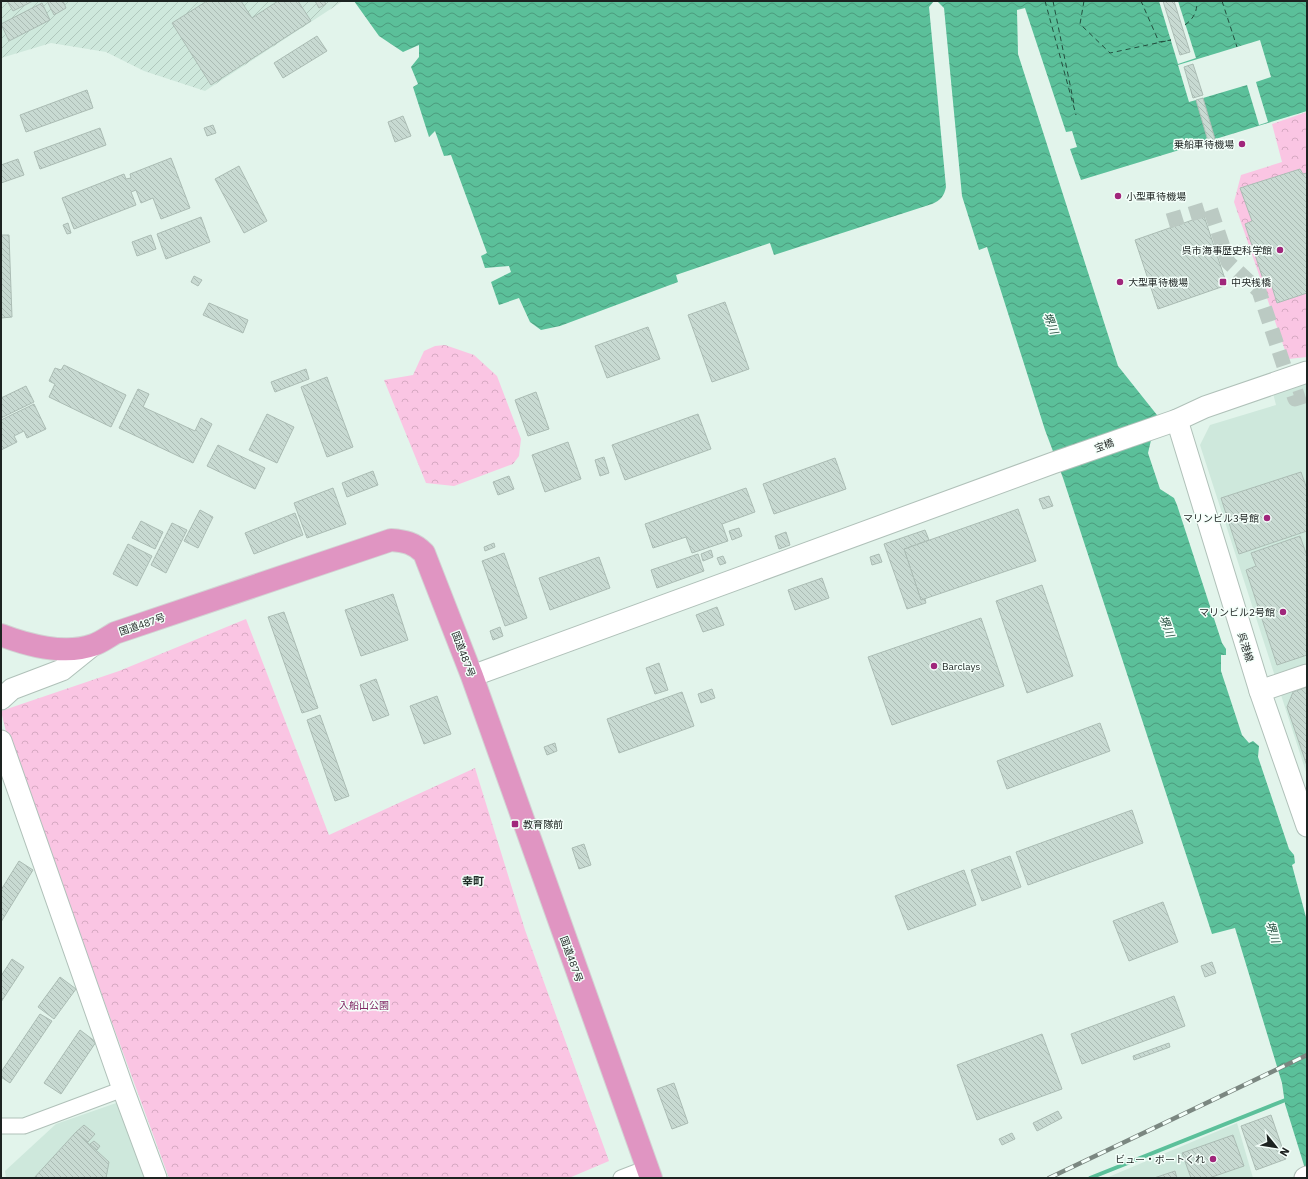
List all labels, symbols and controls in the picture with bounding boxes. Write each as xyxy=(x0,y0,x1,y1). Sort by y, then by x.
place label: 乗船車待機場 xyxy=(1174,138,1234,151)
marker: 乗船車待機場 xyxy=(1237,139,1247,149)
place label: 小型車待機場 xyxy=(1126,190,1186,203)
marker: 小型車待機場 xyxy=(1113,191,1123,201)
place label: 呉市海事歴史科学館 xyxy=(1182,244,1272,257)
marker: 呉市海事歴史科学館 xyxy=(1275,245,1285,255)
place label: 大型車待機場 xyxy=(1128,276,1188,289)
place label: 中央桟橋 xyxy=(1231,276,1271,289)
marker: 大型車待機場 xyxy=(1115,277,1125,287)
marker: 中央桟橋 xyxy=(1218,277,1228,287)
water label: 堺川 xyxy=(1041,310,1062,337)
street label: 宝橋 xyxy=(1093,436,1116,455)
place label: マリンビル3号館 xyxy=(1183,512,1259,525)
marker: マリンビル3号館 xyxy=(1262,513,1272,523)
place label: マリンビル2号館 xyxy=(1199,606,1275,619)
marker: マリンビル2号館 xyxy=(1278,607,1288,617)
street label: 国道487号 xyxy=(117,611,167,638)
water label: 堺川 xyxy=(1157,613,1178,640)
street label: 国道487号 xyxy=(449,629,478,679)
street label: 呉港線 xyxy=(1235,631,1256,663)
place label: Barclays xyxy=(942,660,980,673)
marker: Barclays xyxy=(929,661,939,671)
place label: 教育隊前 xyxy=(523,818,563,831)
marker: 教育隊前 xyxy=(510,819,520,829)
district label: 幸町 xyxy=(462,874,484,888)
water label: 堺川 xyxy=(1263,919,1283,945)
street label: 国道487号 xyxy=(557,934,586,984)
park label: 入船山公園 xyxy=(339,999,389,1012)
north arrow xyxy=(1256,1127,1296,1167)
text: N xyxy=(1277,1145,1293,1159)
place label: ビュー・ポートくれ xyxy=(1115,1153,1205,1166)
marker: ビュー・ポートくれ xyxy=(1208,1154,1218,1164)

